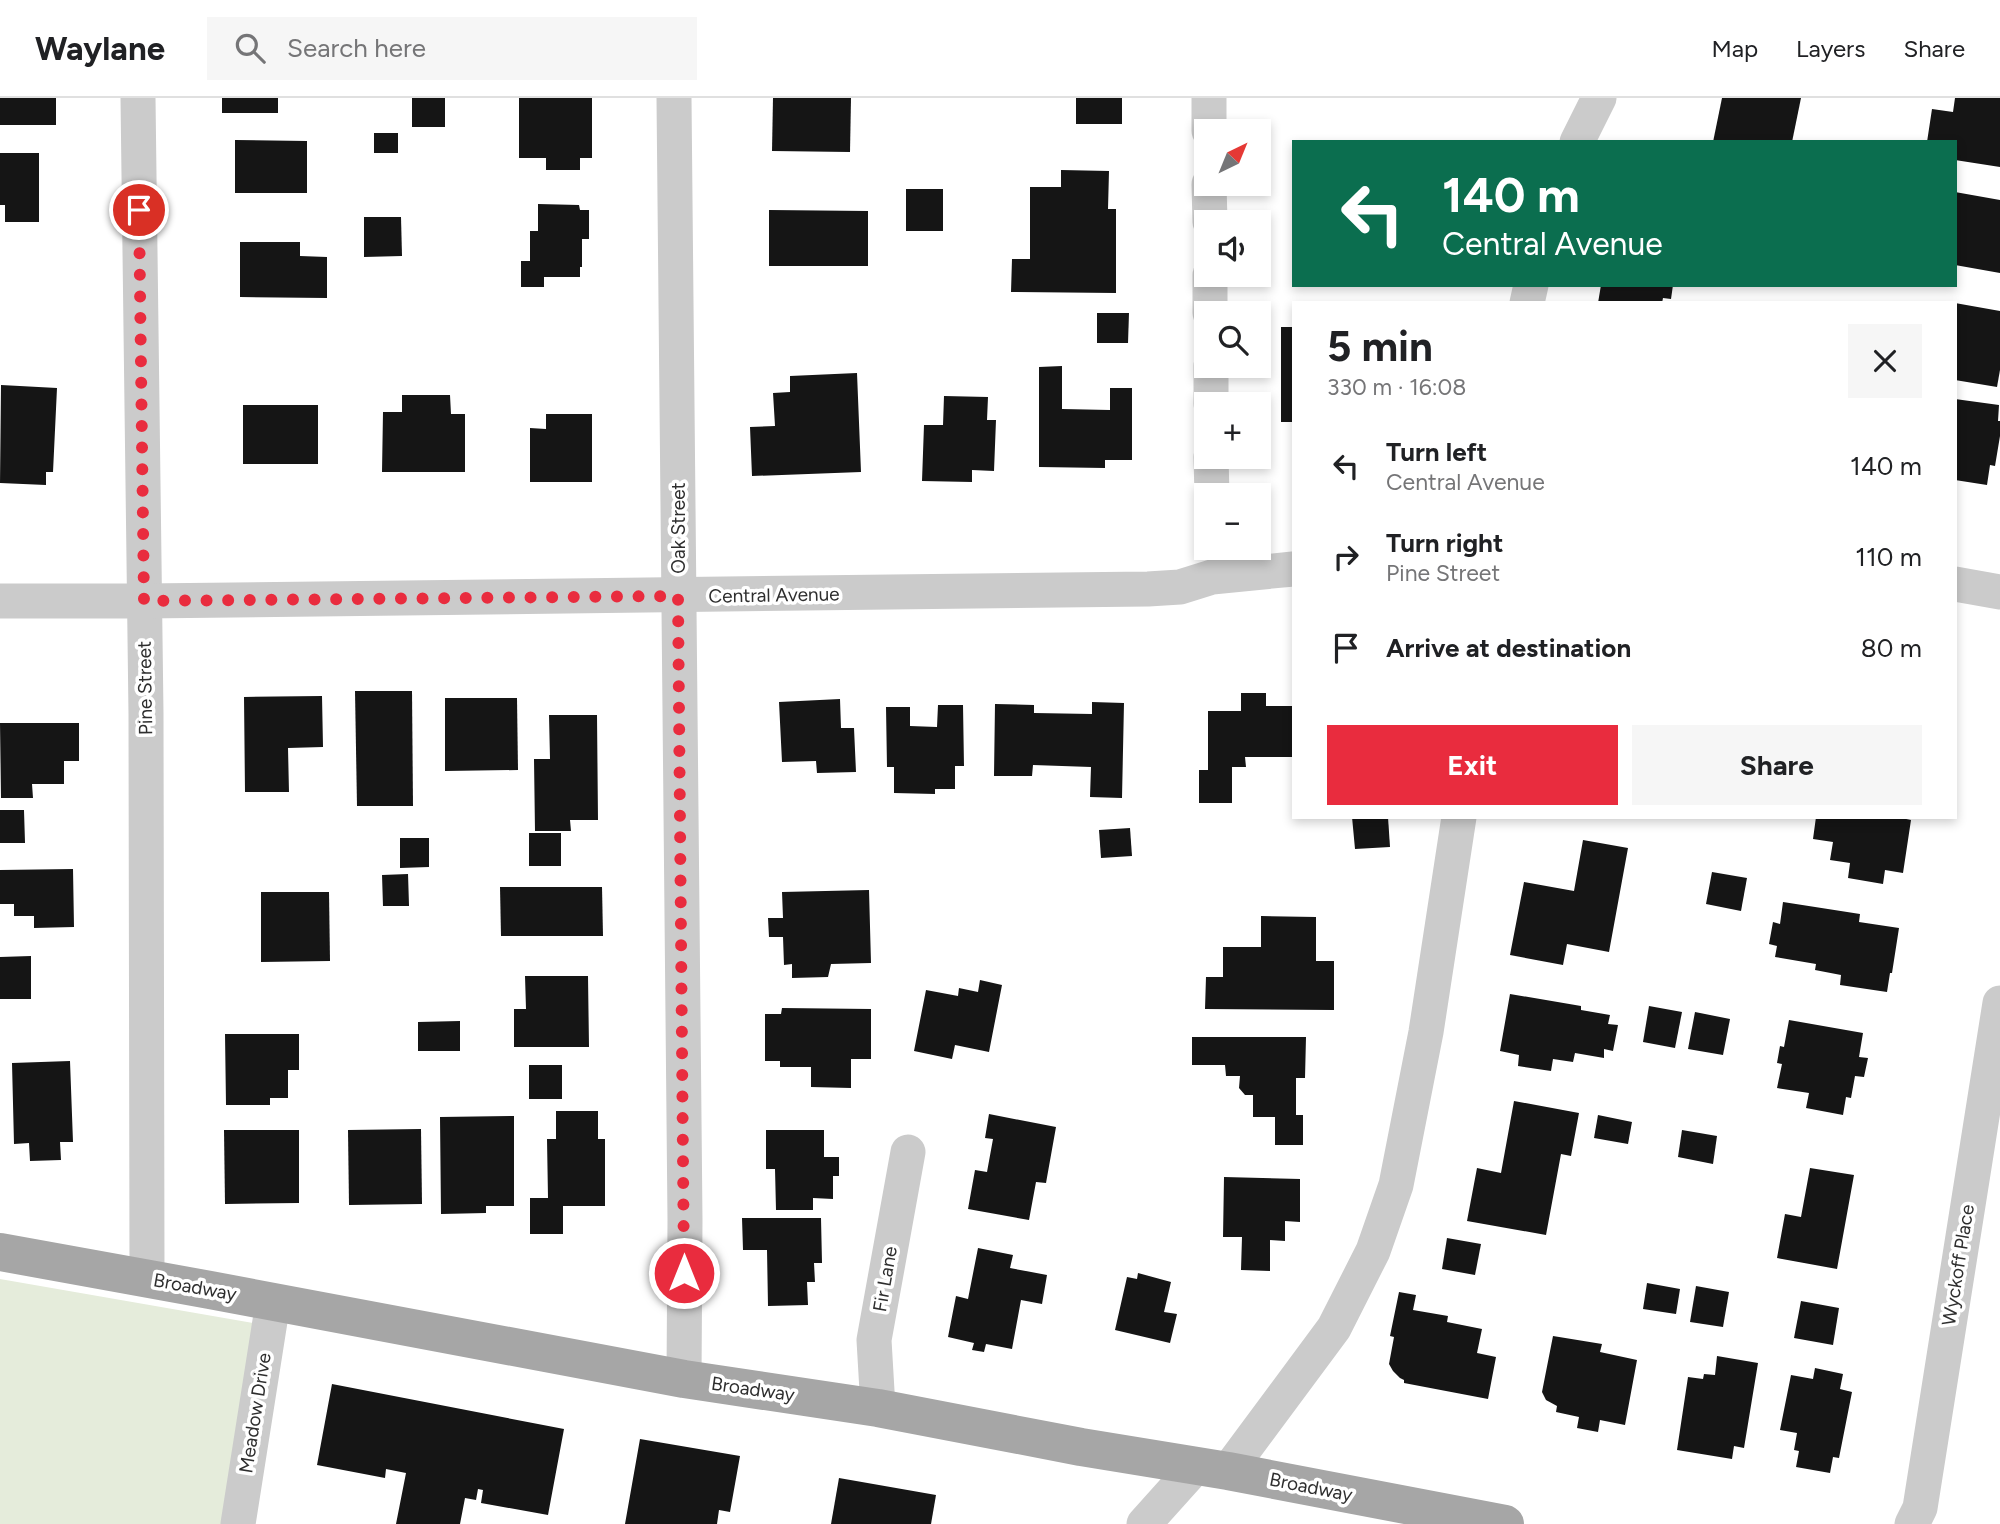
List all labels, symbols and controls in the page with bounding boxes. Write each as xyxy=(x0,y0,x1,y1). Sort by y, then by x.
search box xyxy=(207,17,697,80)
text: Waylane xyxy=(35,29,165,68)
icon: search xyxy=(231,29,269,67)
text: Search here xyxy=(287,32,426,64)
text: Map xyxy=(1711,34,1758,63)
text: Layers xyxy=(1796,34,1865,63)
text: Share xyxy=(1903,34,1965,63)
north arrow xyxy=(1194,119,1270,196)
map controls xyxy=(1194,119,1271,560)
text: 140 m xyxy=(1442,165,1580,224)
icon: left xyxy=(1327,168,1418,259)
pin xyxy=(109,180,169,240)
icon: arrive xyxy=(120,191,158,229)
button: sound xyxy=(1194,210,1271,287)
text: Central Avenue xyxy=(1442,225,1663,263)
button: search xyxy=(1194,301,1271,378)
text: 5 min xyxy=(1327,321,1433,372)
button: close xyxy=(1848,324,1922,398)
text: 330 m · 16:08 xyxy=(1327,373,1466,401)
button: + xyxy=(1194,392,1271,469)
text: Turn left xyxy=(1386,436,1487,468)
icon: left xyxy=(1327,447,1365,485)
text: 140 m xyxy=(1850,450,1922,482)
text: Central Avenue xyxy=(1386,468,1545,496)
street label: Oak Street xyxy=(667,482,690,574)
button: − xyxy=(1194,483,1271,560)
text: Turn right xyxy=(1386,527,1503,559)
icon: right xyxy=(1327,538,1365,576)
text: 110 m xyxy=(1855,541,1922,573)
text: Pine Street xyxy=(1386,559,1500,587)
street label: Central Avenue xyxy=(708,582,840,608)
icon: arrive xyxy=(1327,629,1365,667)
text: Arrive at destination xyxy=(1386,632,1631,664)
text: 80 m xyxy=(1861,632,1922,664)
street label: Pine Street xyxy=(133,641,157,735)
button: Exit xyxy=(1327,725,1618,805)
button: Share xyxy=(1632,725,1922,805)
street label: Wyckoff Place xyxy=(1937,1203,1979,1327)
position arrow xyxy=(647,1236,721,1310)
street label: Fir Lane xyxy=(868,1244,902,1314)
street label: Broadway xyxy=(152,1268,238,1306)
street label: Meadow Drive xyxy=(234,1351,276,1475)
street label: Broadway xyxy=(710,1372,796,1406)
street label: Broadway xyxy=(1268,1468,1354,1506)

